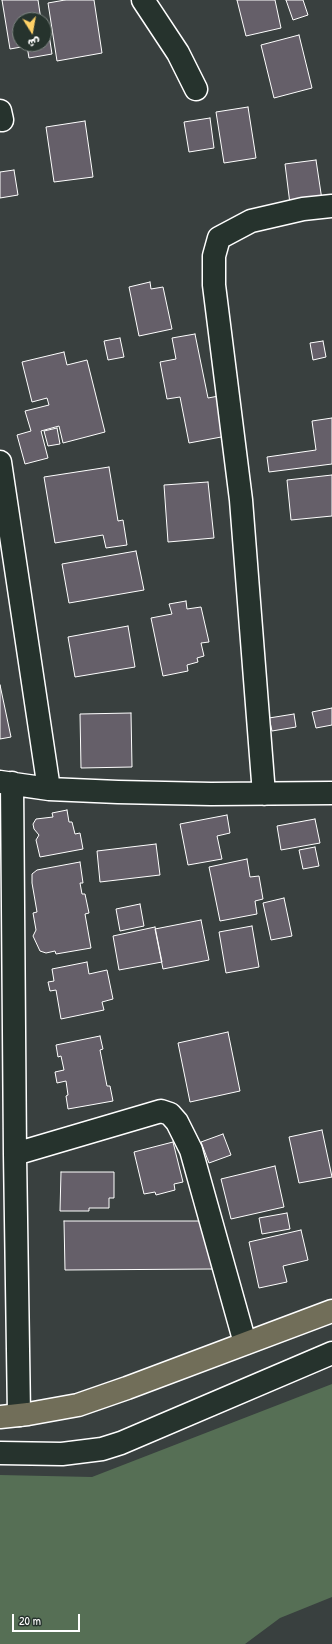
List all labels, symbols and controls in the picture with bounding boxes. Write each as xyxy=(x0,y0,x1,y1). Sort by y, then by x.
north arrow xyxy=(12,12,52,52)
text: ش xyxy=(27,35,41,51)
scale bar xyxy=(14,1606,82,1632)
text: 20 m xyxy=(19,1612,41,1629)

